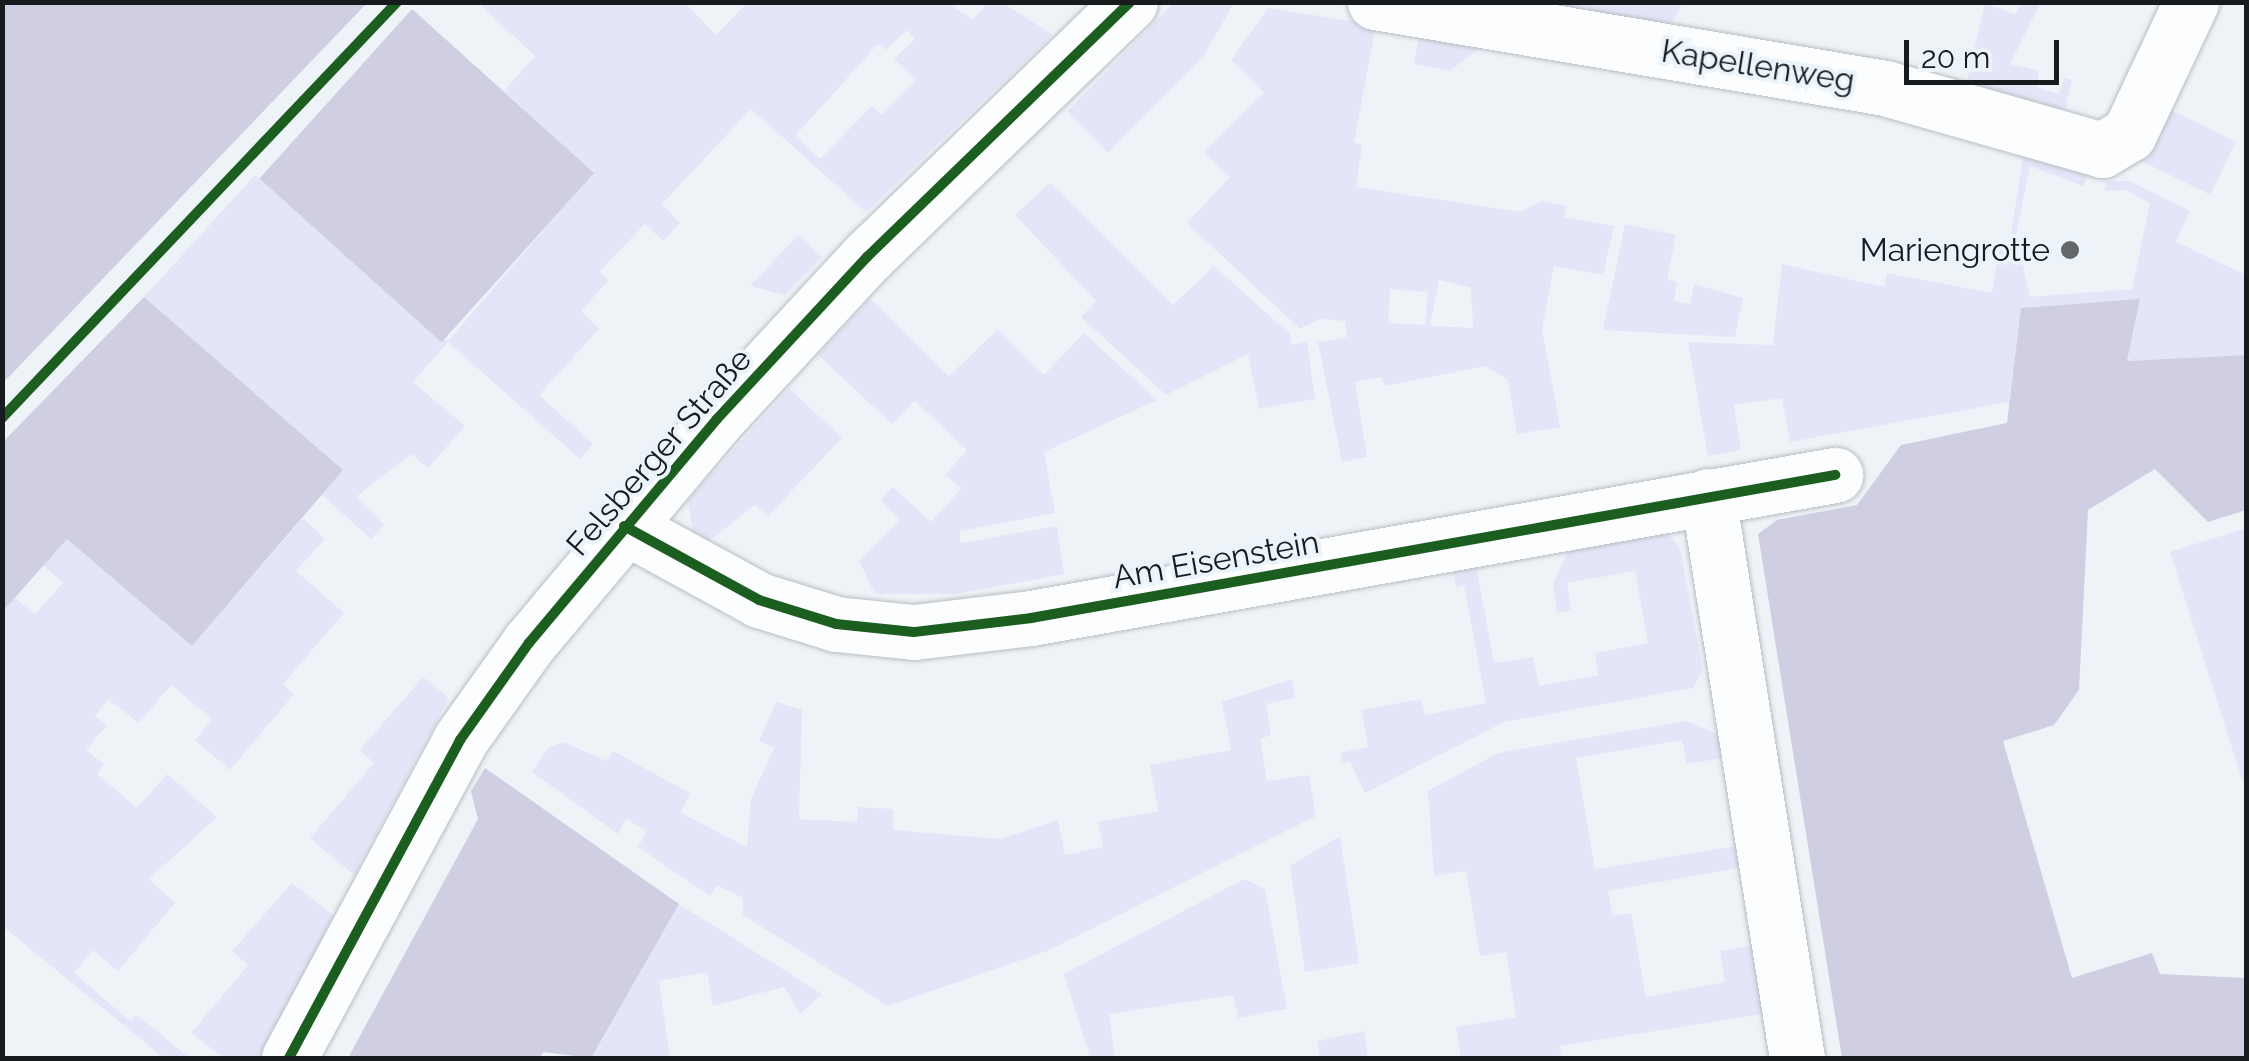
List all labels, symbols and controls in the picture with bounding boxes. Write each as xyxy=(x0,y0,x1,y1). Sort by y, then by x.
scale bar xyxy=(1909,20,2064,82)
street label: Kapellenweg xyxy=(1659,32,1857,100)
text: 20 m xyxy=(1921,40,1990,75)
place label: Mariengrotte xyxy=(1860,231,2050,269)
marker: Mariengrotte xyxy=(2059,239,2081,261)
street label: Felsberger Straße xyxy=(558,340,760,564)
street label: Am Eisenstein xyxy=(1110,523,1322,597)

